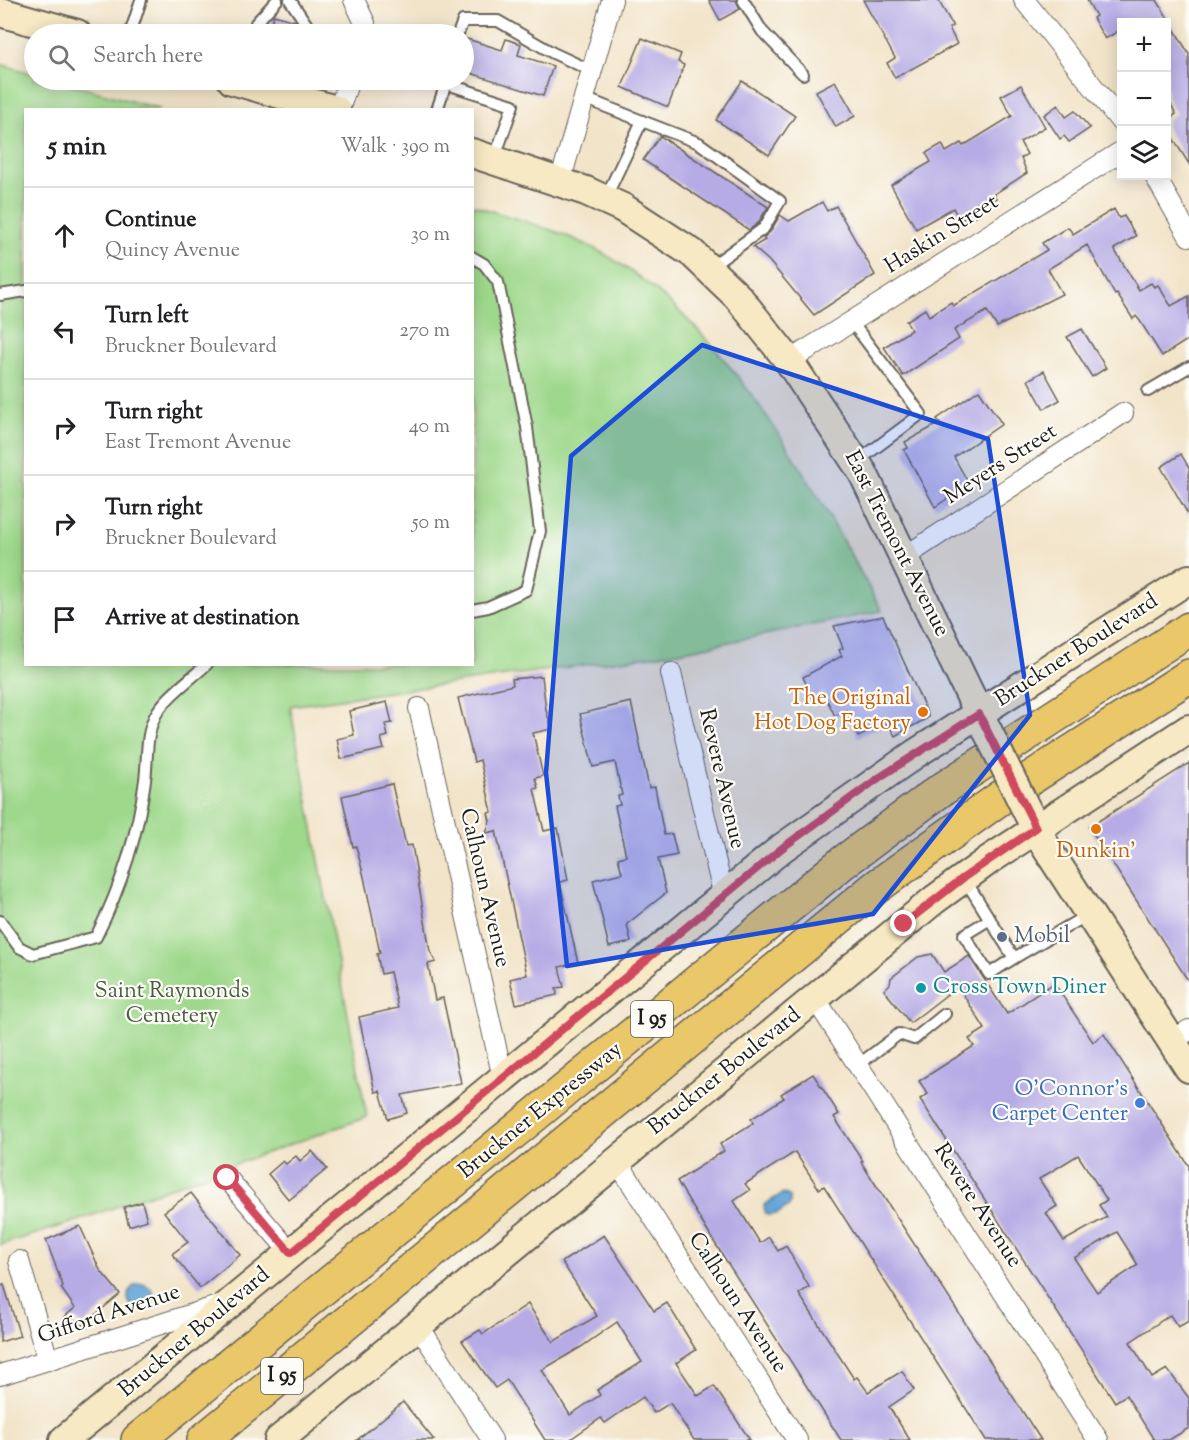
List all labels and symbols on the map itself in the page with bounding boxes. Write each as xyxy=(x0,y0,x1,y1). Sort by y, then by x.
street label: Haskin Street xyxy=(879,187,1006,283)
street label: Meyers Street xyxy=(938,416,1064,514)
street label: East Tremont Avenue xyxy=(835,445,957,643)
street label: Bruckner Boulevard xyxy=(989,586,1165,716)
place label: The Original Hot Dog Factory xyxy=(754,683,911,740)
marker: The Original Hot Dog Factory xyxy=(916,705,930,719)
street label: Revere Avenue xyxy=(689,706,753,852)
street label: Calhoun Avenue xyxy=(450,805,518,971)
marker: Dunkin' xyxy=(1089,822,1103,836)
place label: Dunkin' xyxy=(1056,836,1136,868)
route end xyxy=(890,910,916,936)
place label: Mobil xyxy=(1014,921,1070,953)
marker: Mobil xyxy=(995,930,1009,944)
place label: Cross Town Diner xyxy=(933,972,1107,1004)
park label: Saint Raymonds Cemetery xyxy=(95,976,249,1033)
marker: Cross Town Diner xyxy=(914,981,928,995)
street label: Bruckner Boulevard xyxy=(641,1000,809,1144)
road number: I 95 xyxy=(631,1001,673,1037)
street label: Bruckner Expressway xyxy=(452,1035,630,1187)
place label: O'Connor's Carpet Center xyxy=(992,1074,1128,1131)
marker: O'Connor's Carpet Center xyxy=(1133,1096,1147,1110)
street label: Revere Avenue xyxy=(925,1137,1029,1275)
route start xyxy=(213,1164,239,1190)
street label: Calhoun Avenue xyxy=(679,1226,795,1380)
street label: Bruckner Boulevard xyxy=(112,1260,278,1406)
street label: Gifford Avenue xyxy=(34,1277,184,1353)
road number: I 95 xyxy=(261,1358,303,1394)

